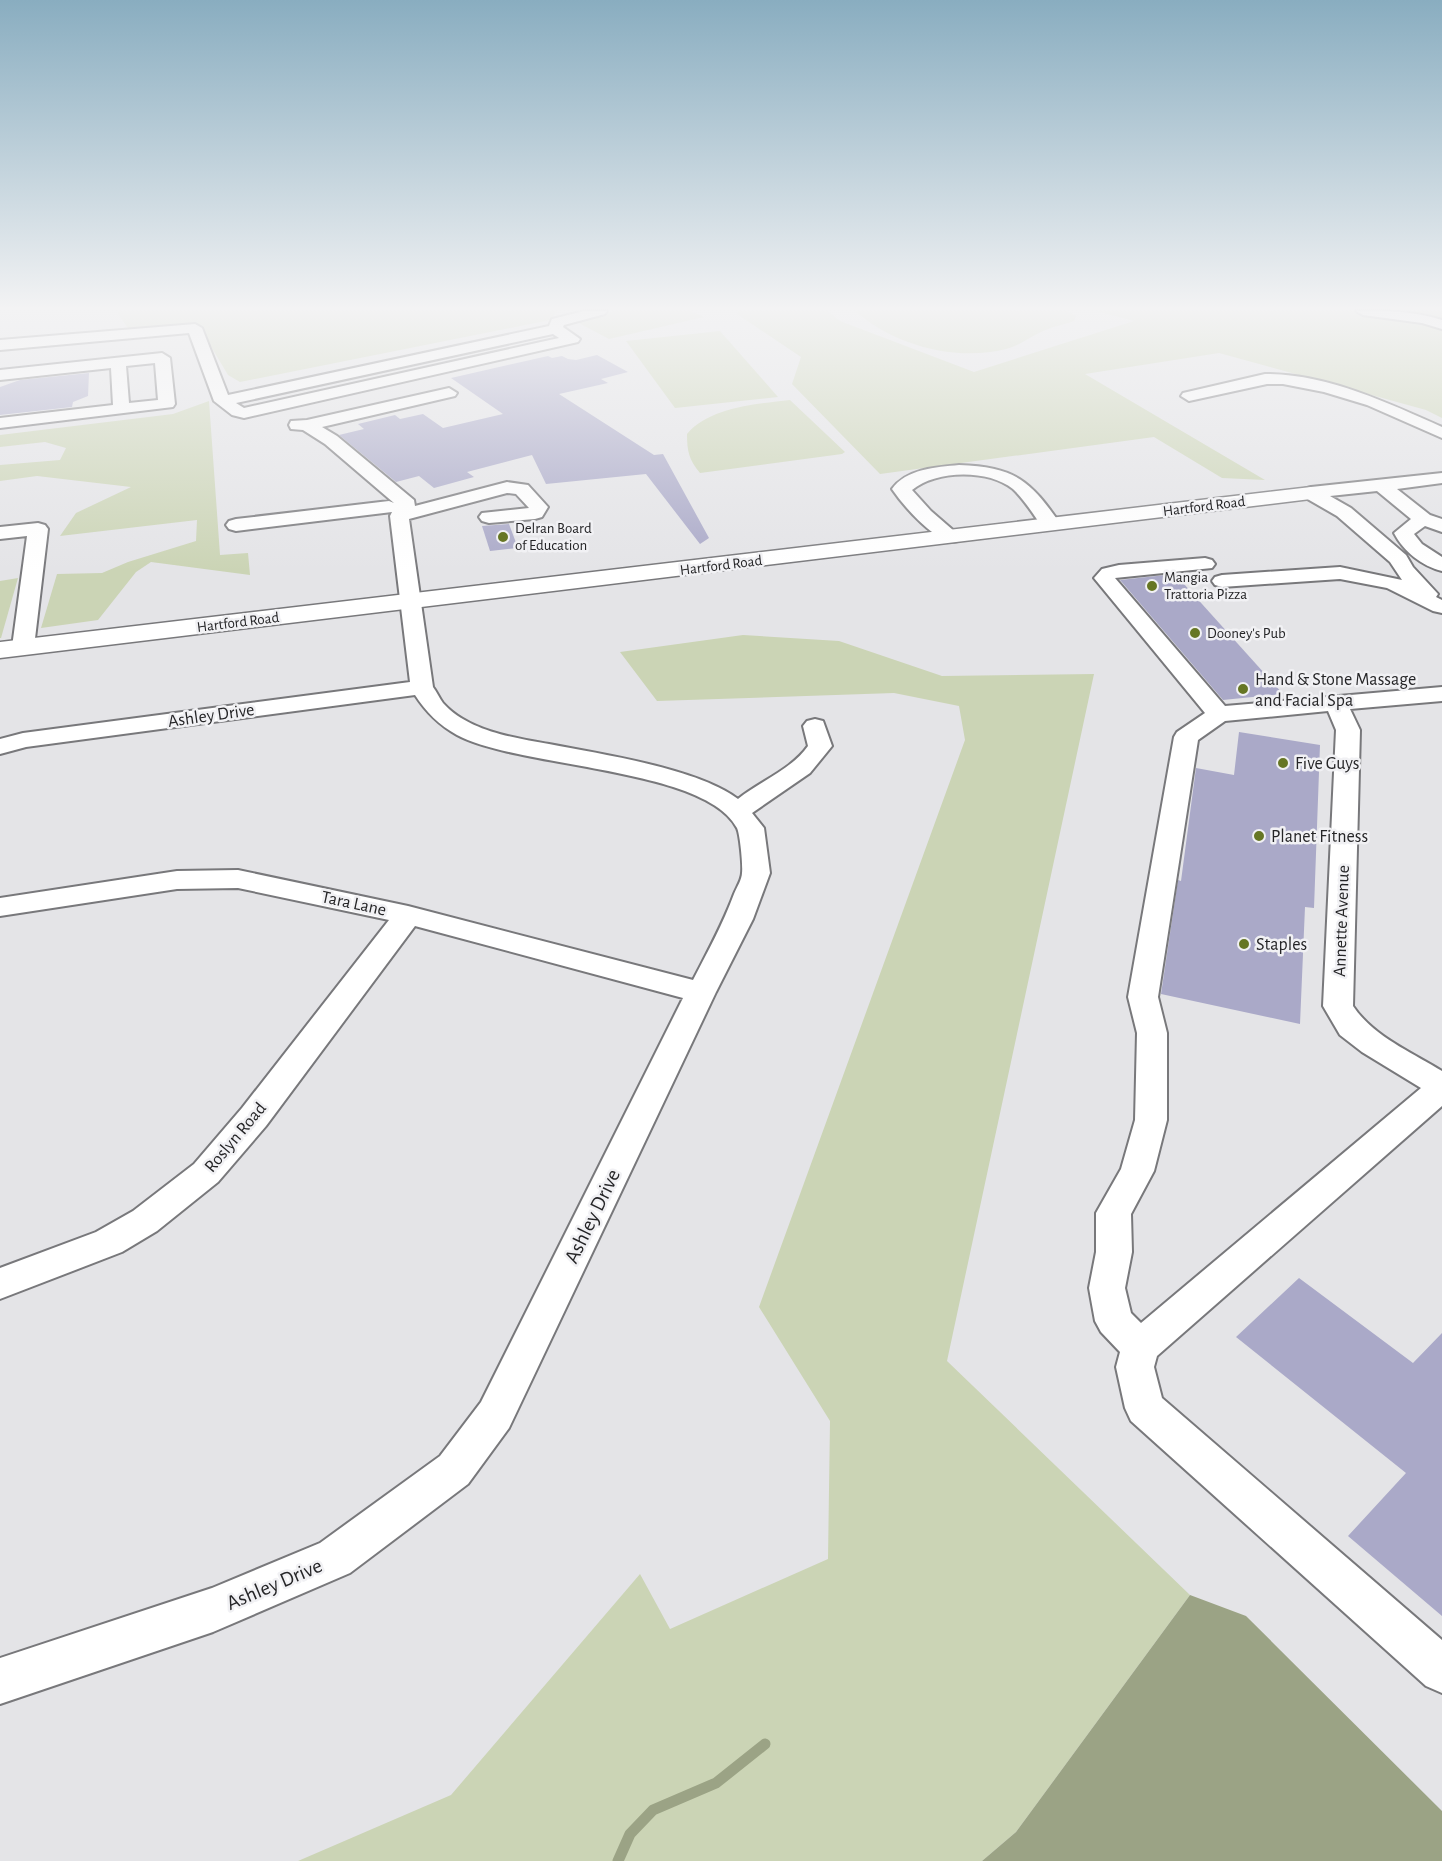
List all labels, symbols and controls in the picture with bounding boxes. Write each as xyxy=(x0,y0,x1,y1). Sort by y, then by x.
street label: Hartford Road xyxy=(1162,494,1246,519)
place label: Delran Board of Education xyxy=(515,521,592,553)
marker: Delran Board of Education xyxy=(496,530,510,544)
street label: Hartford Road xyxy=(679,553,763,578)
place label: Mangia Trattoria Pizza xyxy=(1164,570,1247,602)
marker: Mangia Trattoria Pizza xyxy=(1145,579,1159,593)
street label: Hartford Road xyxy=(196,610,280,635)
marker: Dooney's Pub xyxy=(1188,626,1202,640)
place label: Dooney's Pub xyxy=(1207,626,1286,641)
place label: Hand & Stone Massage and Facial Spa xyxy=(1255,671,1416,710)
marker: Hand & Stone Massage and Facial Spa xyxy=(1236,682,1250,696)
street label: Ashley Drive xyxy=(167,701,256,731)
place label: Five Guys xyxy=(1295,755,1360,773)
marker: Five Guys xyxy=(1276,756,1290,770)
place label: Planet Fitness xyxy=(1271,828,1368,846)
marker: Planet Fitness xyxy=(1252,829,1266,843)
street label: Annette Avenue xyxy=(1331,865,1353,977)
street label: Tara Lane xyxy=(320,888,388,920)
place label: Staples xyxy=(1256,936,1307,954)
marker: Staples xyxy=(1237,937,1251,951)
street label: Roslyn Road xyxy=(202,1099,270,1176)
street label: Ashley Drive xyxy=(561,1166,624,1267)
street label: Ashley Drive xyxy=(223,1555,325,1614)

